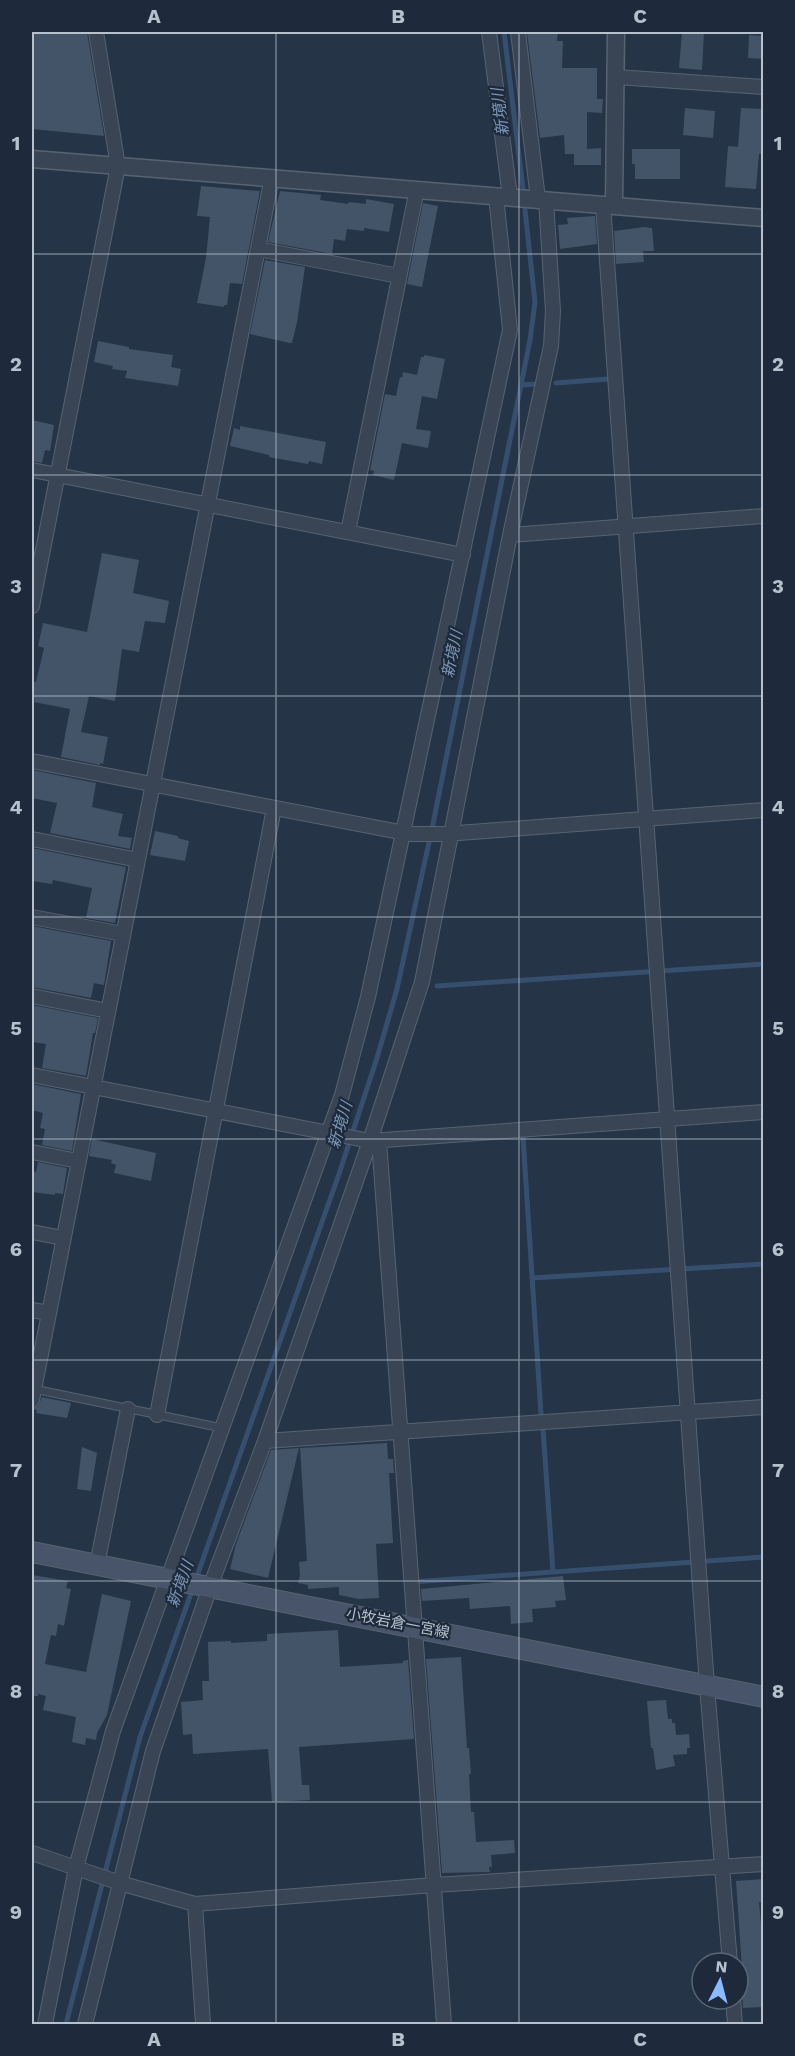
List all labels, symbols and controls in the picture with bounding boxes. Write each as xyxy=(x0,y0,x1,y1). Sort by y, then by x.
text: A xyxy=(147,4,161,28)
text: B xyxy=(391,4,405,28)
text: C xyxy=(633,4,647,28)
water label: 新境川 xyxy=(487,85,512,137)
text: 1 xyxy=(12,131,20,155)
text: 1 xyxy=(774,131,782,155)
text: 2 xyxy=(10,352,22,376)
text: 2 xyxy=(772,352,784,376)
text: 3 xyxy=(10,574,22,598)
text: 3 xyxy=(772,574,784,598)
water label: 新境川 xyxy=(438,627,467,679)
text: 4 xyxy=(10,795,23,819)
text: 4 xyxy=(772,795,785,819)
text: 5 xyxy=(10,1016,22,1040)
text: 5 xyxy=(772,1016,784,1040)
water label: 新境川 xyxy=(324,1097,357,1151)
text: 6 xyxy=(10,1237,22,1261)
text: 6 xyxy=(772,1237,784,1261)
text: 7 xyxy=(10,1458,22,1482)
text: 7 xyxy=(772,1458,784,1482)
water label: 新境川 xyxy=(163,1556,198,1610)
street label: 小牧岩倉一宮線 xyxy=(345,1604,451,1642)
text: 8 xyxy=(10,1679,22,1703)
text: 8 xyxy=(772,1679,784,1703)
text: 9 xyxy=(10,1900,22,1924)
text: 9 xyxy=(772,1900,784,1924)
north arrow xyxy=(690,1951,750,2011)
text: N xyxy=(715,1957,728,1977)
text: A xyxy=(147,2027,161,2051)
text: B xyxy=(391,2027,405,2051)
text: C xyxy=(633,2027,647,2051)

